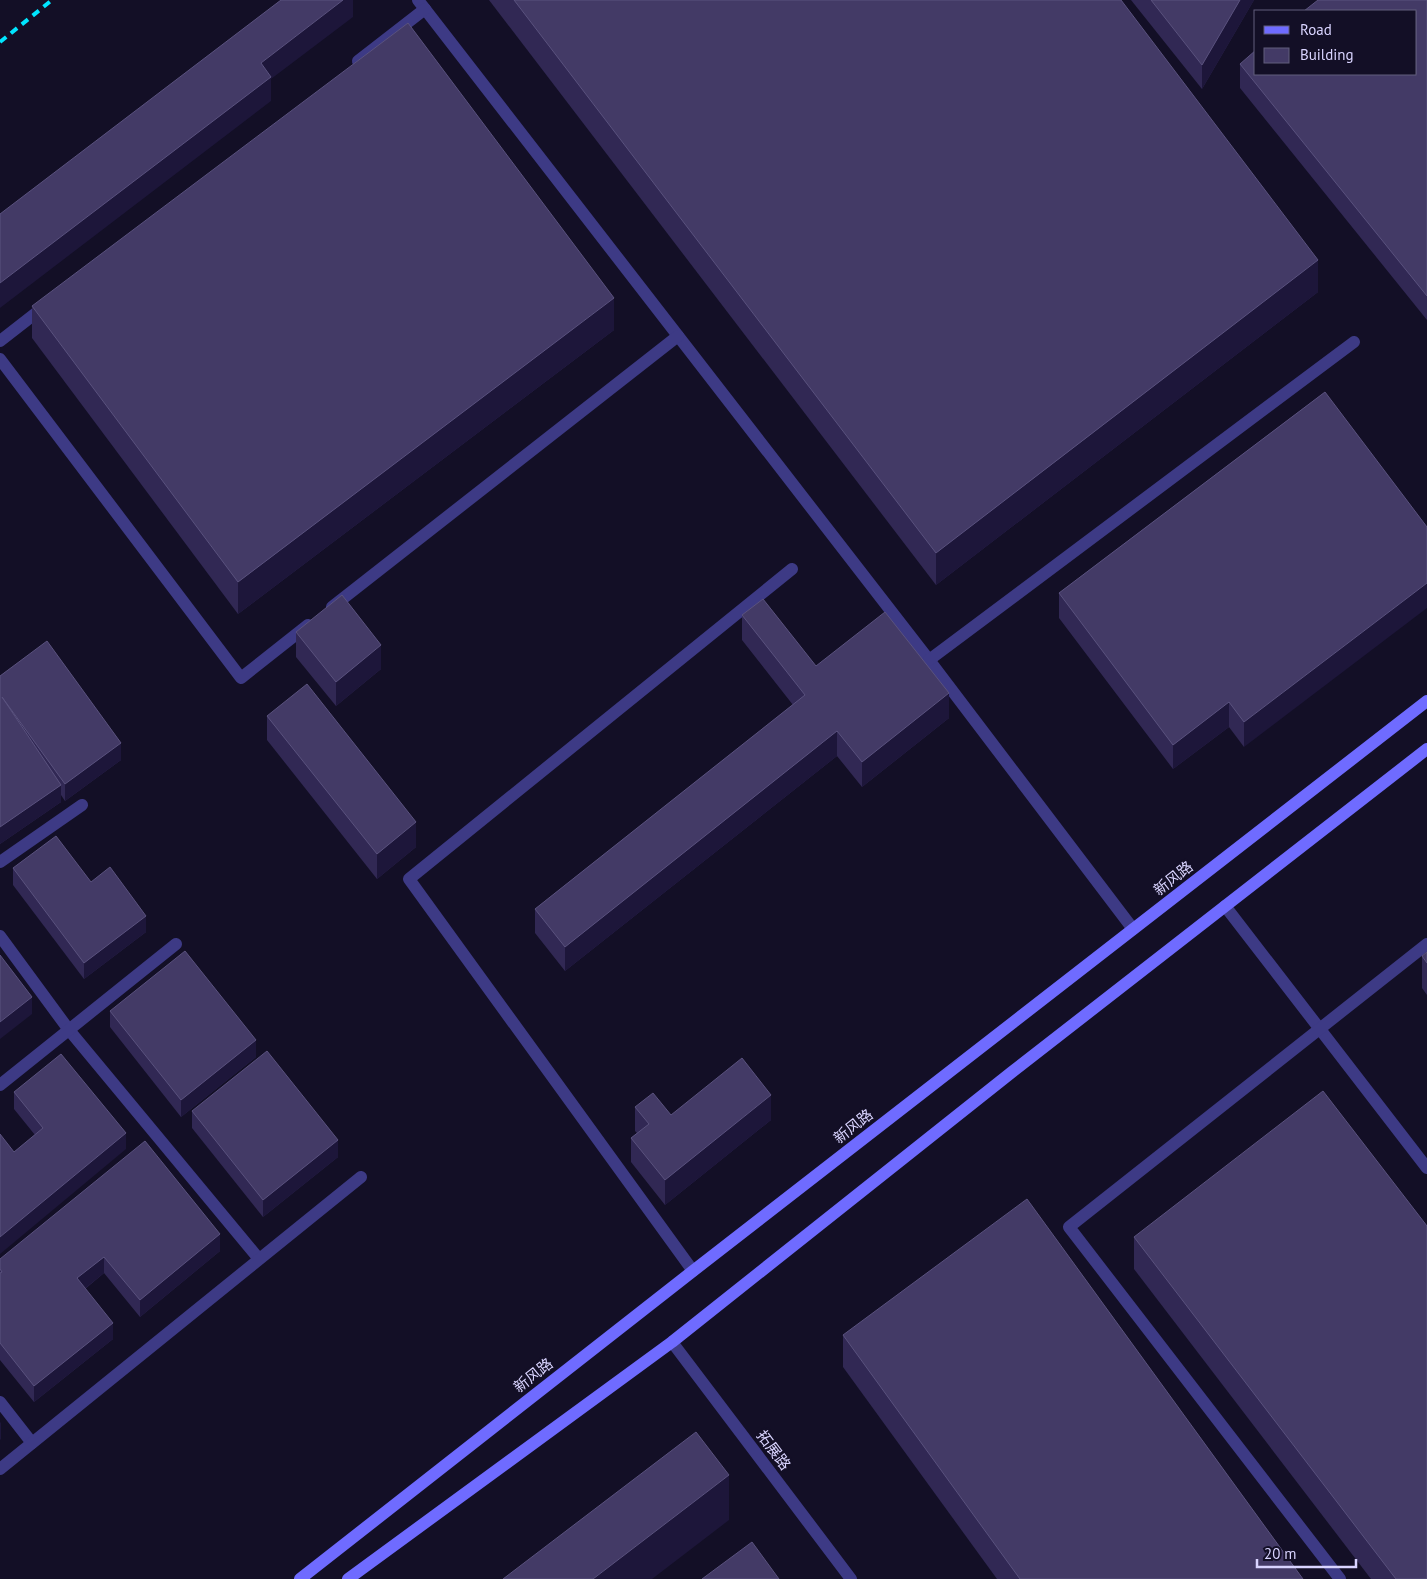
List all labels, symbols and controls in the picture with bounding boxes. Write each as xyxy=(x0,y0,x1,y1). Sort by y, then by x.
legend xyxy=(1254,10,1417,75)
text: Road xyxy=(1300,20,1332,39)
text: Building xyxy=(1300,45,1354,64)
street label: 新风路 xyxy=(1149,857,1197,899)
street label: 新风路 xyxy=(829,1105,877,1147)
street label: 新风路 xyxy=(509,1354,557,1396)
street label: 拓展路 xyxy=(753,1426,795,1474)
scale bar xyxy=(1257,1536,1356,1568)
text: 20 m xyxy=(1264,1544,1297,1563)

